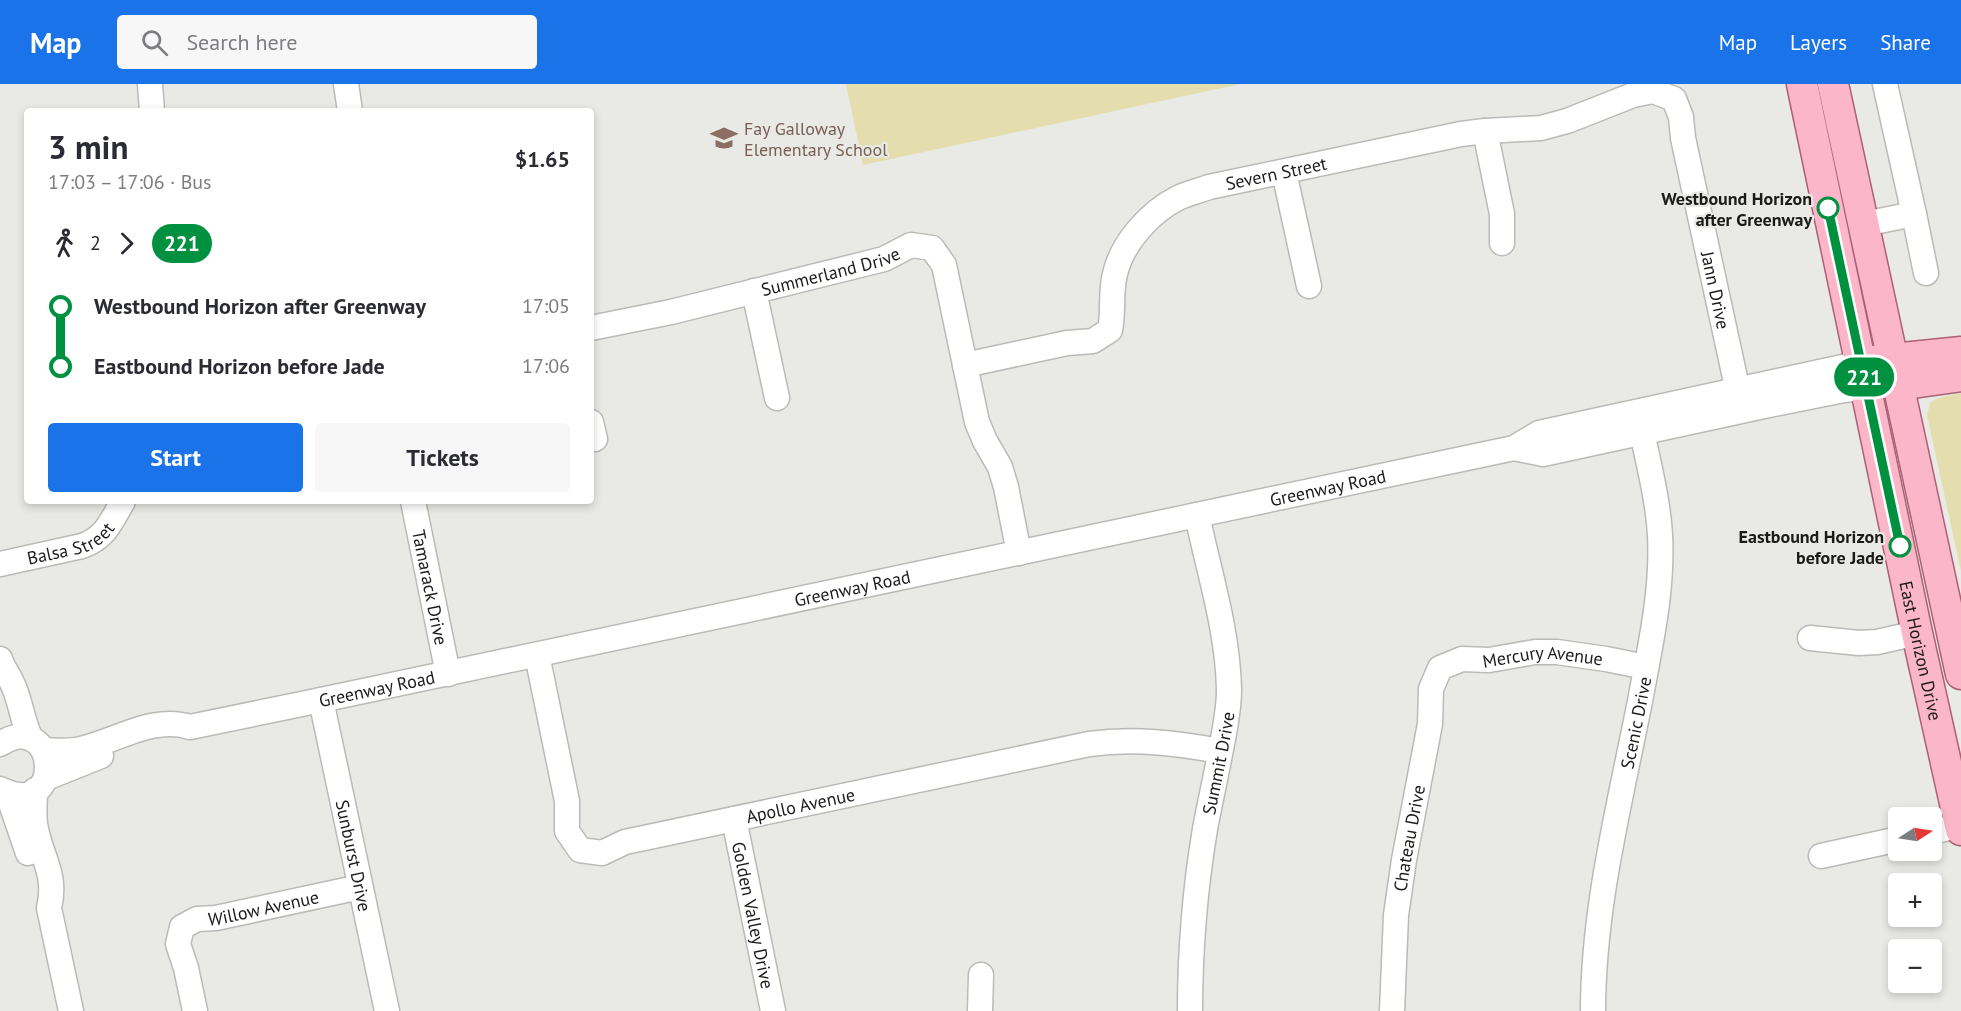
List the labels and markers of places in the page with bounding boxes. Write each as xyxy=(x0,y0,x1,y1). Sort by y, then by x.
place label: Fay Galloway Elementary School xyxy=(744,117,888,161)
school or university icon: Fay Galloway Elementary School xyxy=(709,123,739,153)
place label: Westbound Horizon after Greenway xyxy=(1661,187,1812,231)
marker: Westbound Horizon after Greenway xyxy=(1817,197,1839,219)
place label: Eastbound Horizon before Jade xyxy=(1739,525,1884,569)
marker: Eastbound Horizon before Jade xyxy=(1889,535,1911,557)

